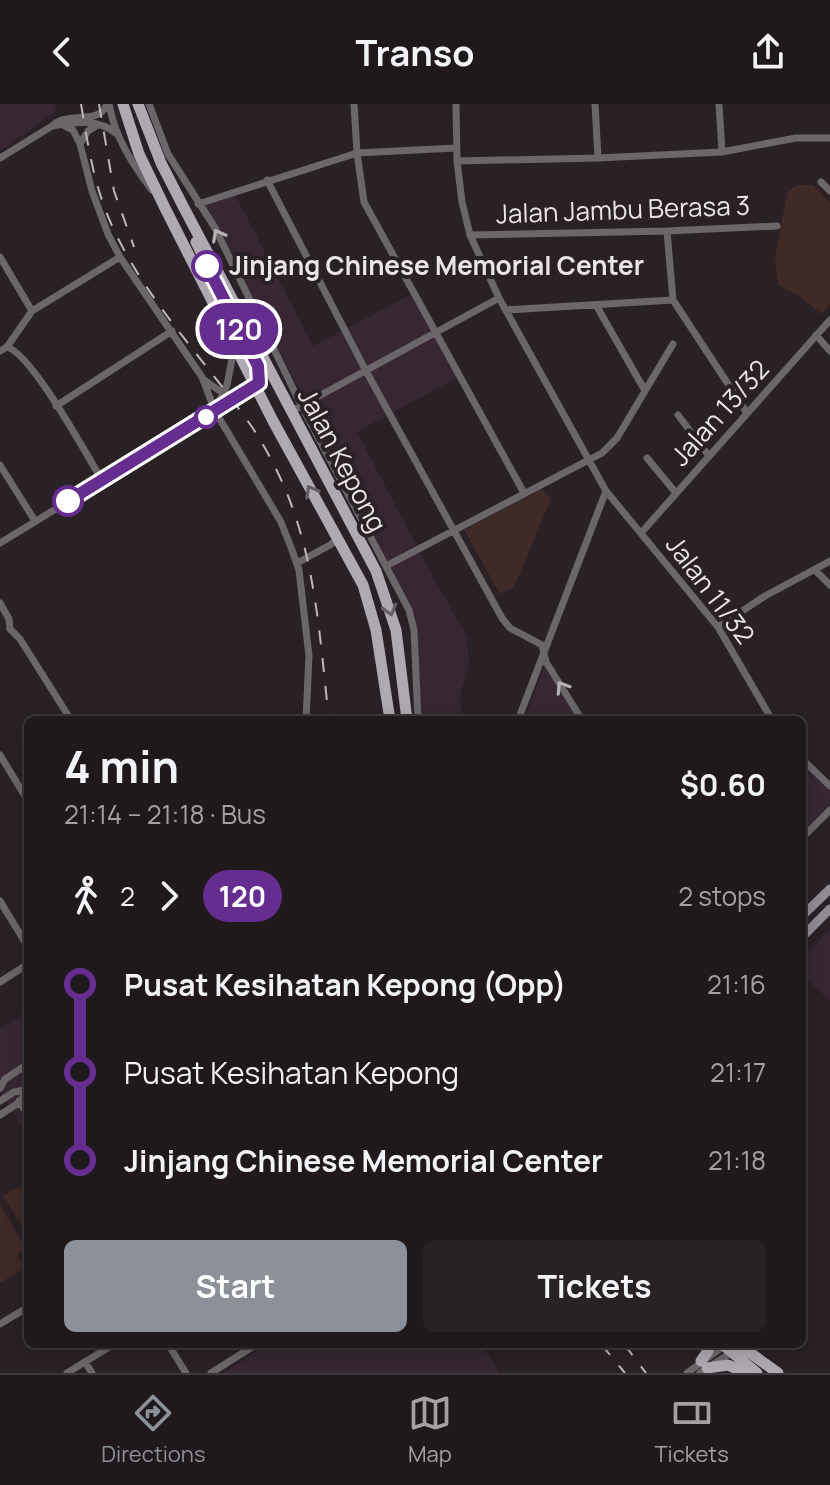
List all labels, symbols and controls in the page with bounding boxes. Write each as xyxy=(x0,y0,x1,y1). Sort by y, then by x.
text: Transo xyxy=(356,28,474,77)
icon: back xyxy=(40,30,84,74)
icon: share xyxy=(746,30,790,74)
street label: Jalan Jambu Berasa 3 xyxy=(495,187,751,231)
one-way arrow xyxy=(212,228,227,243)
place label: Jinjang Chinese Memorial Center xyxy=(229,247,644,283)
marker: Jinjang Chinese Memorial Center xyxy=(192,251,222,281)
line badge: 120 xyxy=(193,303,285,355)
text: 120 xyxy=(215,310,263,348)
street label: Jalan 13/32 xyxy=(662,351,777,473)
street label: Jalan Kepong xyxy=(290,381,396,538)
unlabelled marker xyxy=(195,406,217,428)
one-way arrow xyxy=(305,485,321,500)
unlabelled marker xyxy=(53,486,83,516)
street label: Jalan 11/32 xyxy=(658,528,763,651)
one-way arrow xyxy=(381,602,397,616)
one-way arrow xyxy=(556,681,571,696)
text: 4 min xyxy=(64,736,179,796)
text: $0.60 xyxy=(680,764,766,805)
text: 21:14 – 21:18 · Bus xyxy=(64,796,266,832)
icon: walk xyxy=(64,874,108,918)
icon: forward xyxy=(147,874,191,918)
text: 120 xyxy=(219,877,266,915)
text: 2 xyxy=(120,878,135,914)
text: 2 stops xyxy=(678,878,766,914)
text: Pusat Kesihatan Kepong (Opp) xyxy=(124,964,566,1005)
text: 21:16 xyxy=(707,966,766,1002)
text: Pusat Kesihatan Kepong xyxy=(124,1052,459,1093)
text: 21:17 xyxy=(710,1054,766,1090)
text: Jinjang Chinese Memorial Center xyxy=(124,1140,603,1181)
text: 21:18 xyxy=(708,1142,766,1178)
button: Start xyxy=(64,1240,407,1332)
button: Tickets xyxy=(423,1240,766,1332)
tab: Directions xyxy=(101,1391,205,1469)
tab: Map xyxy=(408,1391,452,1469)
tab: Tickets xyxy=(654,1391,729,1469)

